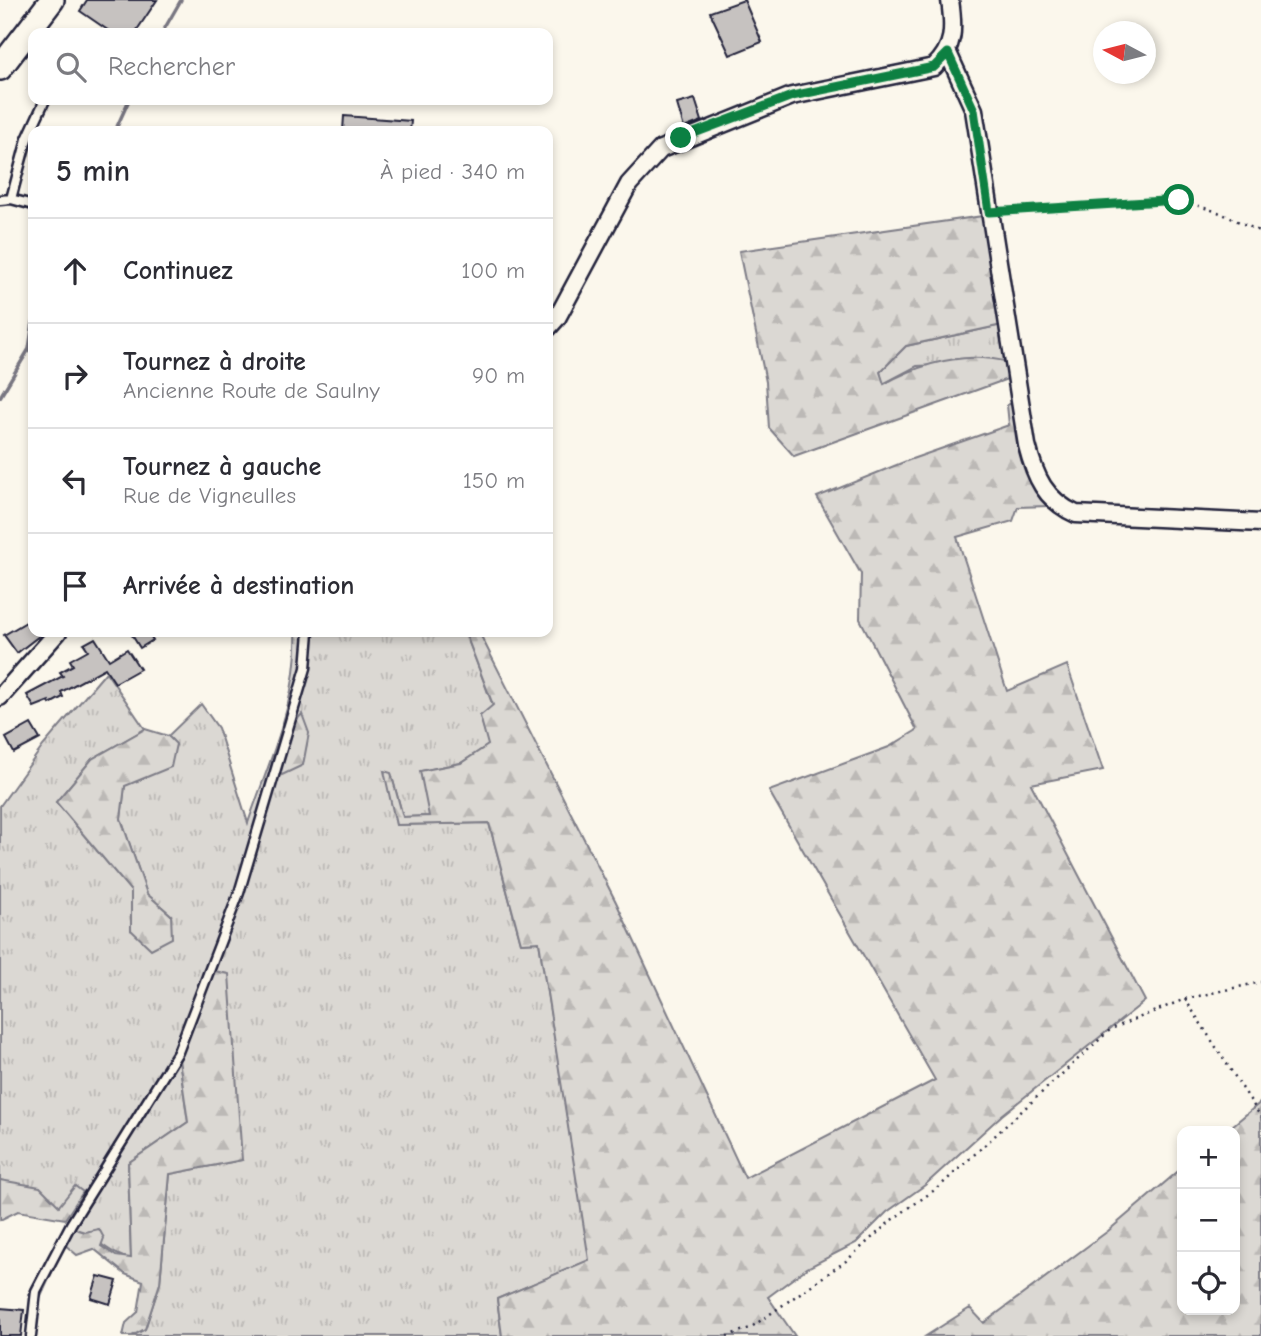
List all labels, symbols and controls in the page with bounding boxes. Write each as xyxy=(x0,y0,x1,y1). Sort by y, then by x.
north arrow xyxy=(1093,21,1156,84)
search box xyxy=(28,28,553,105)
icon: search xyxy=(52,48,90,86)
text: Rechercher xyxy=(108,52,235,82)
route end xyxy=(665,122,696,153)
text: 5 min xyxy=(56,154,130,189)
text: À pied · 340 m xyxy=(380,158,525,185)
route start xyxy=(1163,184,1194,215)
icon: ahead xyxy=(56,252,94,290)
text: Continuez xyxy=(123,256,233,286)
text: 100 m xyxy=(461,257,525,284)
text: Tournez à droite xyxy=(123,347,306,377)
icon: right xyxy=(56,357,94,395)
text: 90 m xyxy=(472,362,525,389)
text: Ancienne Route de Saulny xyxy=(123,377,380,404)
text: Tournez à gauche xyxy=(123,452,321,482)
icon: left xyxy=(56,462,94,500)
text: 150 m xyxy=(463,467,525,494)
text: Rue de Vigneulles xyxy=(123,482,296,509)
icon: arrive xyxy=(56,567,94,605)
text: Arrivée à destination xyxy=(123,571,354,601)
map controls xyxy=(1177,1126,1240,1315)
button: + xyxy=(1177,1126,1240,1189)
button: − xyxy=(1177,1189,1240,1252)
button: locate xyxy=(1177,1252,1240,1315)

